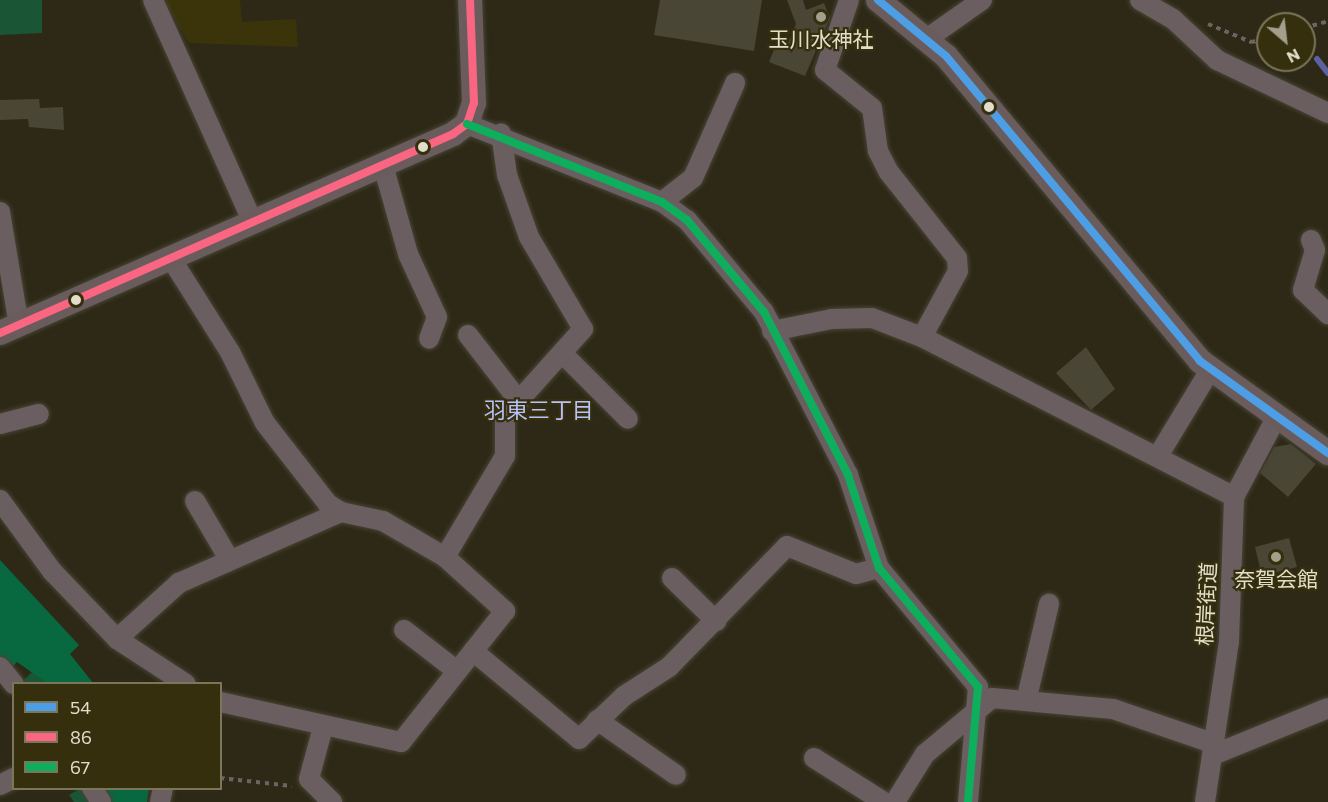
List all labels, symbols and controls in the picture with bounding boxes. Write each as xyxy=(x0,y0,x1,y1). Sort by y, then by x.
marker: 玉川水神社 xyxy=(814,10,828,24)
north arrow xyxy=(1256,12,1316,72)
place label: 玉川水神社 xyxy=(769,26,873,52)
text: N xyxy=(1284,45,1304,68)
unlabelled marker xyxy=(983,101,995,113)
unlabelled marker xyxy=(417,141,429,153)
unlabelled marker xyxy=(70,294,82,306)
district label: 羽東三丁目 xyxy=(484,397,594,423)
marker: 奈賀会館 xyxy=(1269,550,1283,564)
street label: 根岸街道 xyxy=(1191,561,1221,647)
place label: 奈賀会館 xyxy=(1234,566,1318,592)
legend xyxy=(12,682,222,790)
text: 54 xyxy=(70,696,91,718)
text: 86 xyxy=(70,726,92,748)
text: 67 xyxy=(70,756,90,778)

